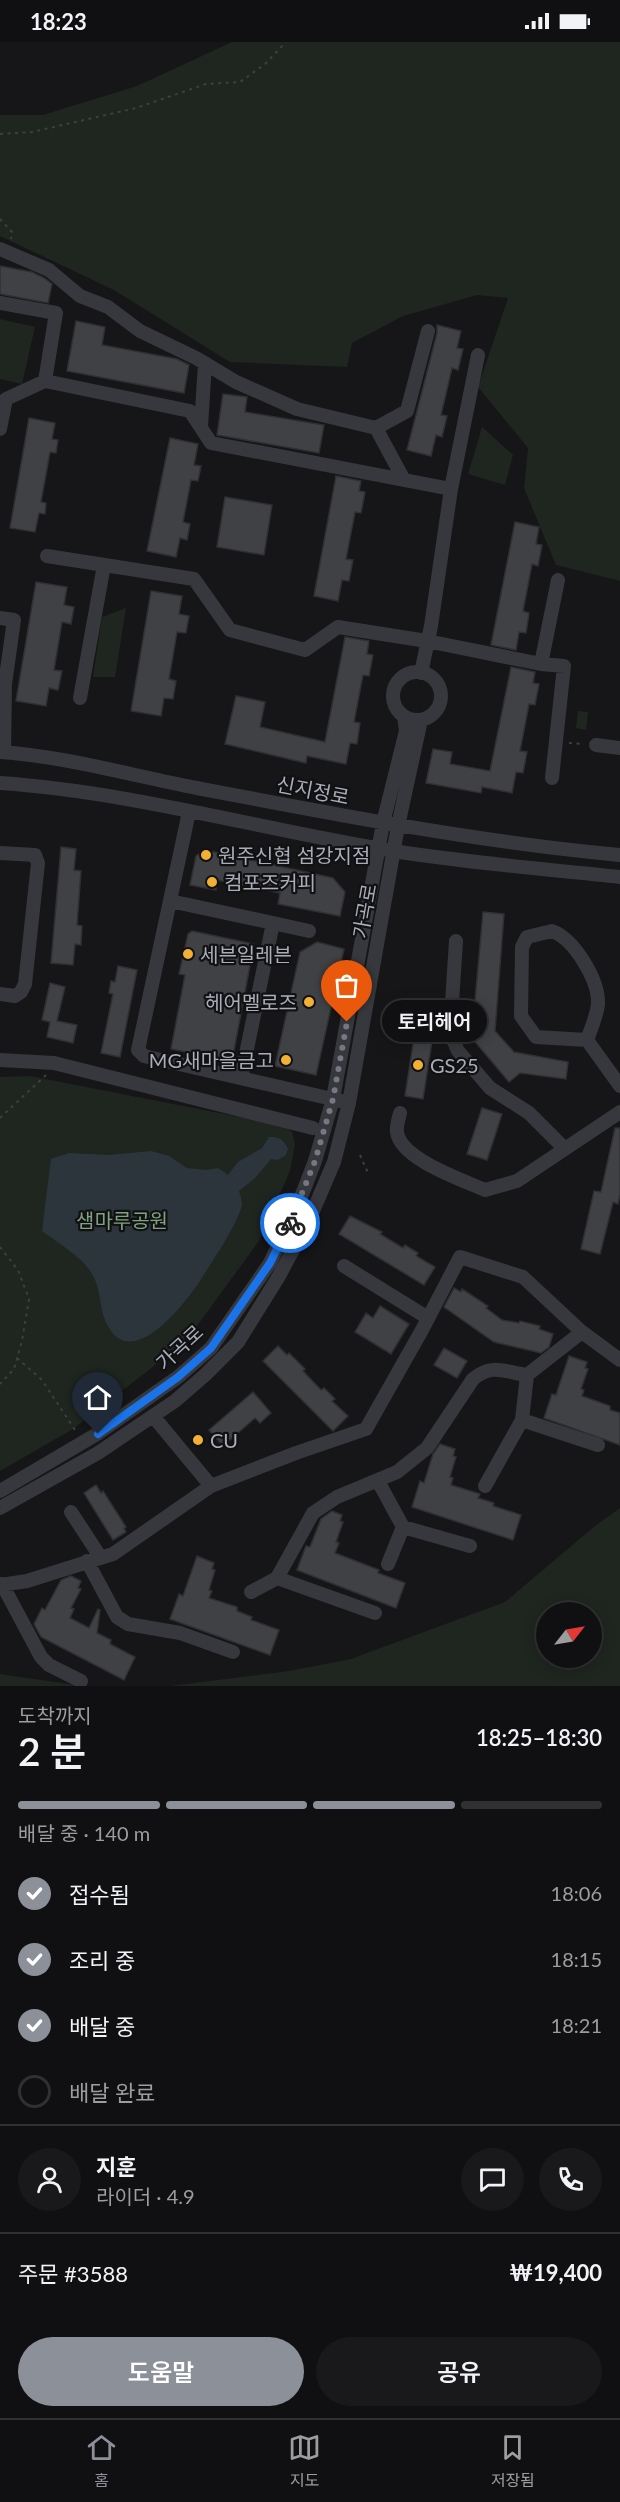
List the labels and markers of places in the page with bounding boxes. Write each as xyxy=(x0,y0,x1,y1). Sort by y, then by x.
place label: 원주신협 섬강지점 xyxy=(218,843,370,867)
marker: 원주신협 섬강지점 xyxy=(199,848,213,862)
place label: 컴포즈커피 xyxy=(224,870,316,894)
marker: 컴포즈커피 xyxy=(205,875,219,889)
place label: 세븐일레븐 xyxy=(200,942,292,966)
marker: 세븐일레븐 xyxy=(181,947,195,961)
pin xyxy=(321,960,372,1022)
place label: 헤어멜로즈 xyxy=(205,990,297,1014)
marker: 헤어멜로즈 xyxy=(302,995,316,1009)
callout: 토리헤어 xyxy=(383,1001,488,1043)
place label: MG새마을금고 xyxy=(149,1048,274,1072)
marker: MG새마을금고 xyxy=(279,1053,293,1067)
place label: GS25 xyxy=(430,1053,479,1077)
marker: GS25 xyxy=(411,1058,425,1072)
pin xyxy=(72,1372,123,1434)
place label: CU xyxy=(210,1428,238,1452)
marker: CU xyxy=(191,1433,205,1447)

